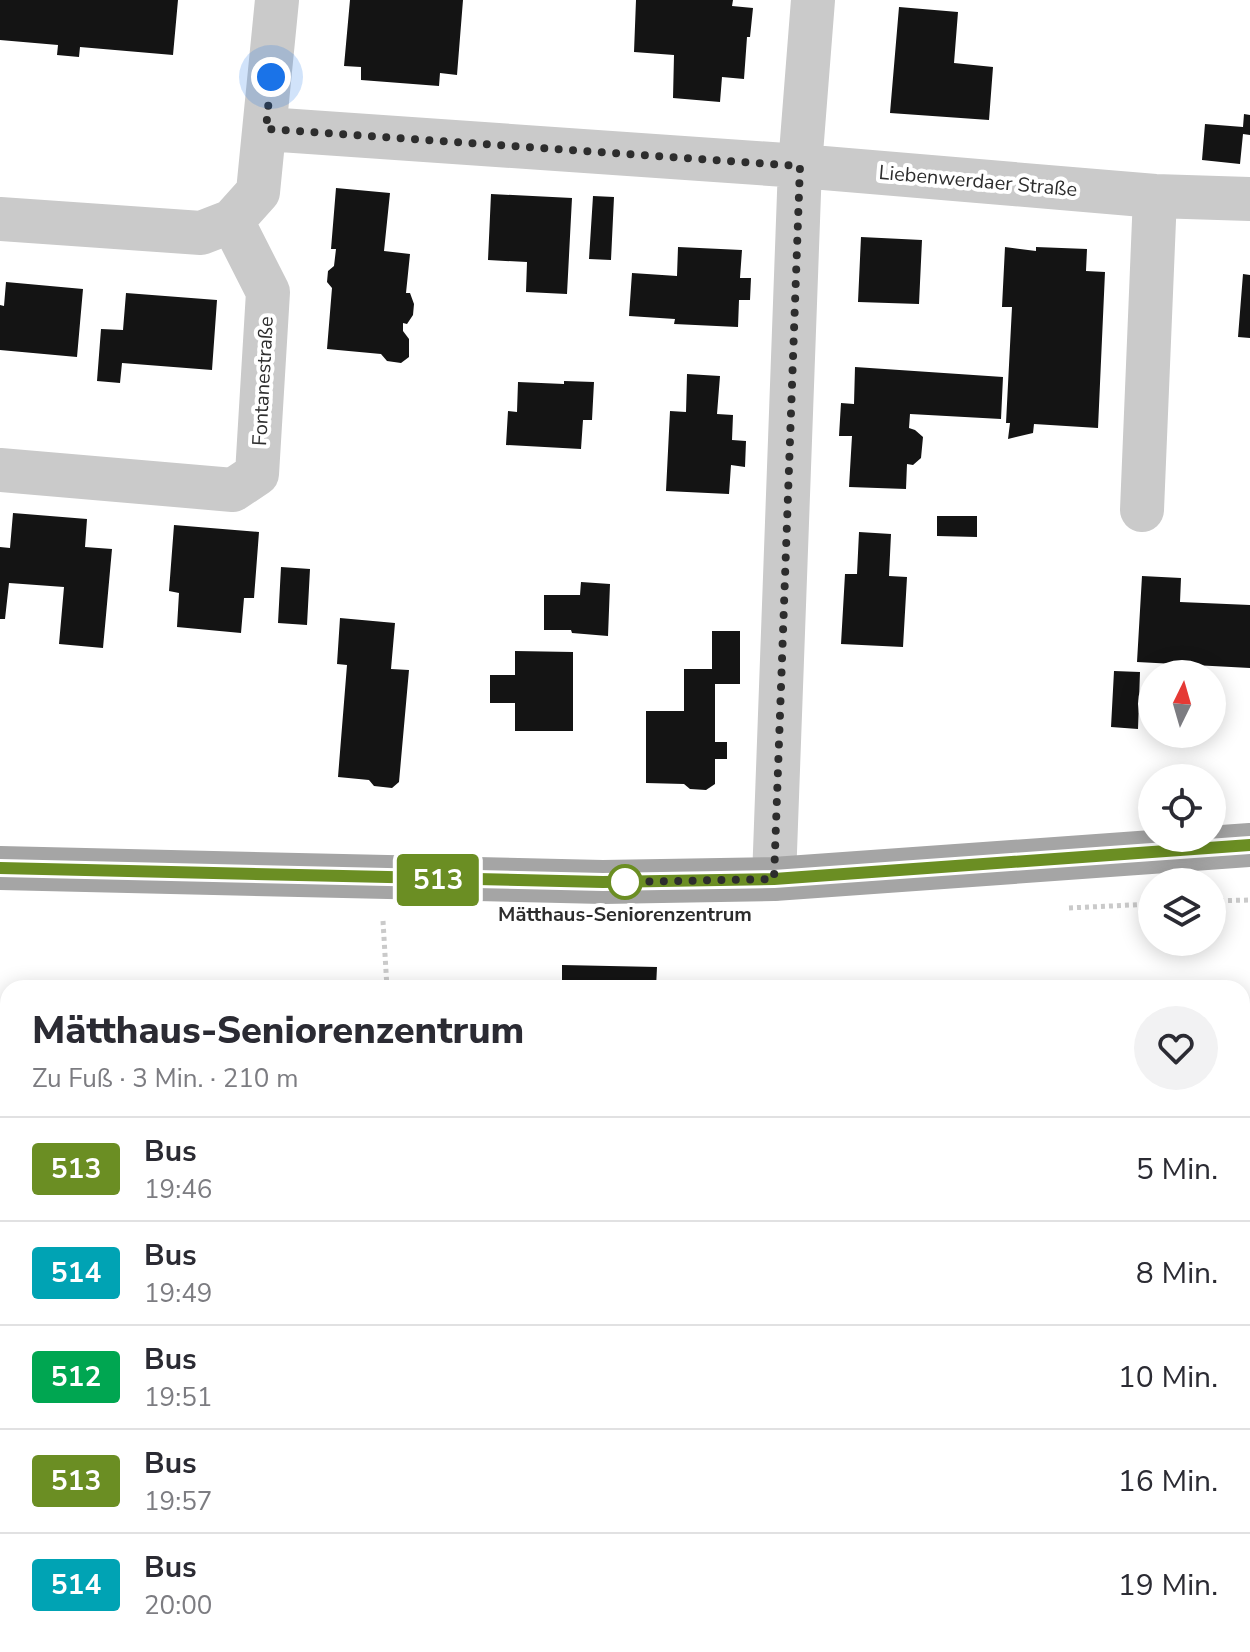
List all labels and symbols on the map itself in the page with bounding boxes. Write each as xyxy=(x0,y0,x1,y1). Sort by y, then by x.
your location xyxy=(251,57,291,97)
street label: Liebenwerdaer Straße xyxy=(878,159,1078,203)
street label: Fontanestraße xyxy=(246,315,280,447)
north arrow xyxy=(1138,660,1226,748)
line badge: 513 xyxy=(392,854,484,906)
marker: Mätthaus-Seniorenzentrum xyxy=(608,865,642,899)
place label: Mätthaus-Seniorenzentrum xyxy=(498,901,752,928)

